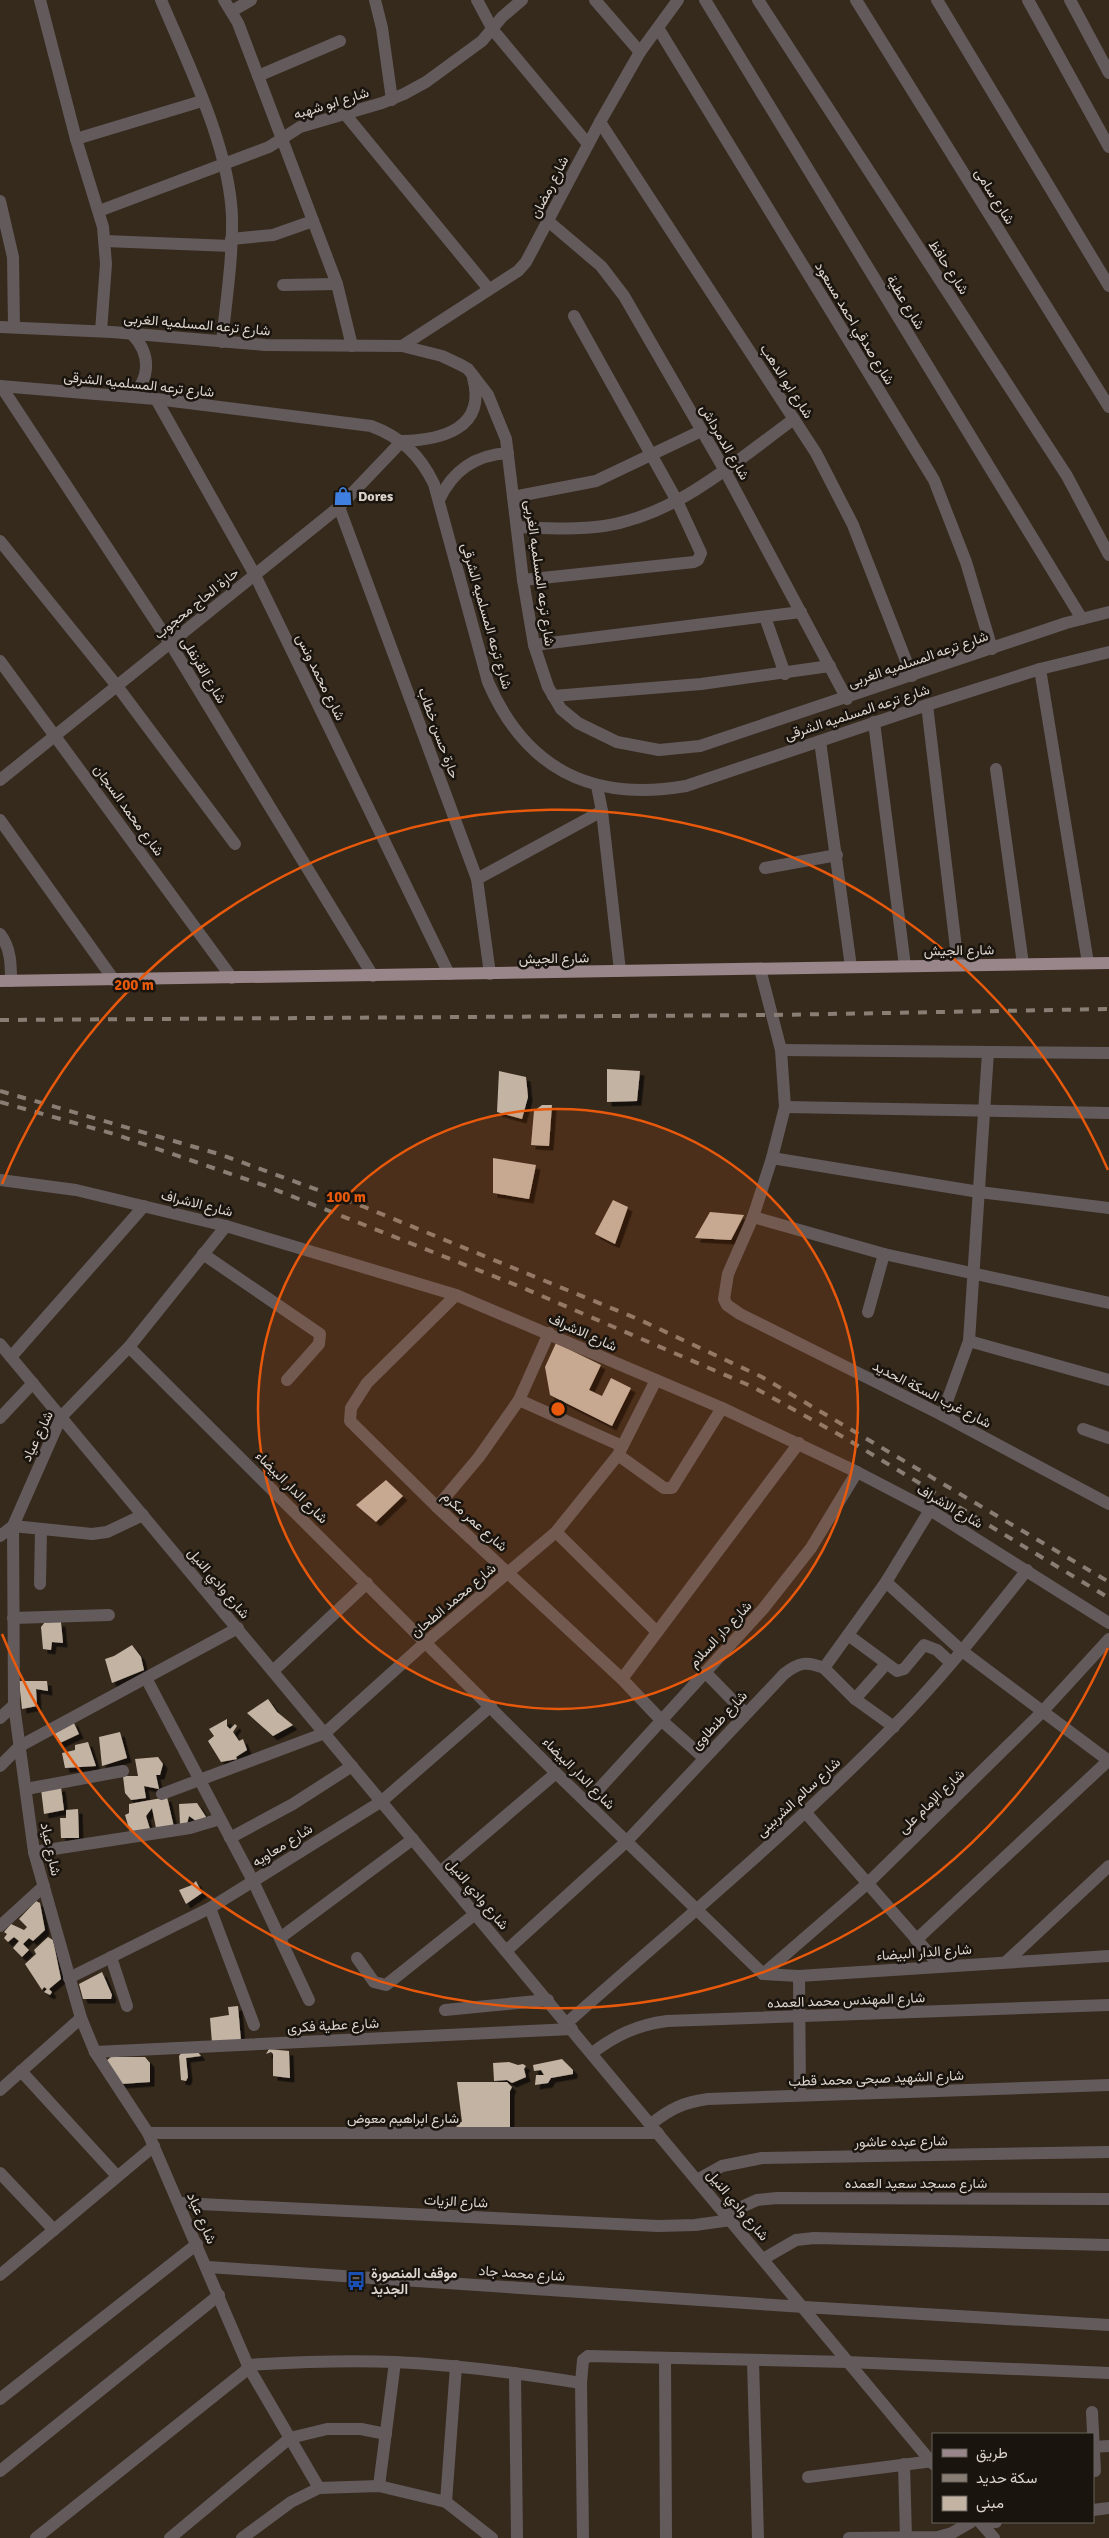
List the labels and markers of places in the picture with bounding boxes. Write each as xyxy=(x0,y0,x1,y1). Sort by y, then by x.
shop icon: Dores xyxy=(332,485,354,507)
place label: Dores xyxy=(358,488,393,505)
centre of rings xyxy=(549,1400,567,1418)
place label: موقف المنصورة الجديد xyxy=(371,2265,458,2298)
bus stop icon: موقف المنصورة الجديد xyxy=(345,2270,367,2292)

